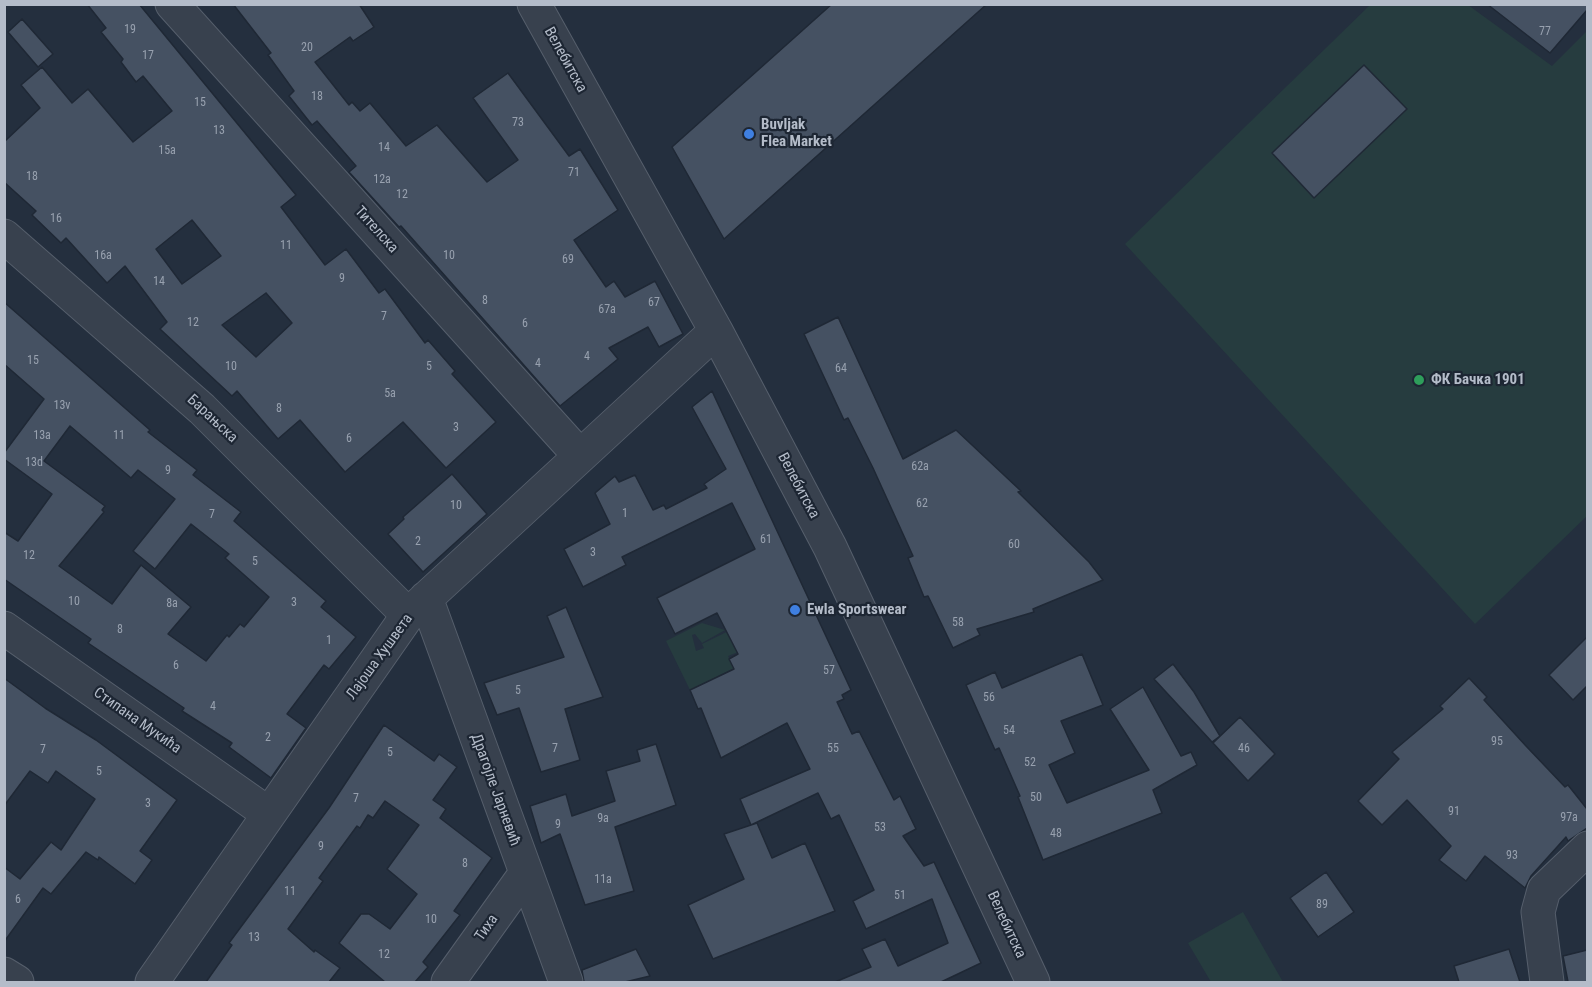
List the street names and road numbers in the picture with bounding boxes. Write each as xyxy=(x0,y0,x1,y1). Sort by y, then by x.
street label: Велебитска xyxy=(540,24,590,96)
street label: Тителска xyxy=(350,203,402,257)
street label: Барањска xyxy=(183,391,241,447)
street label: Велебитска xyxy=(773,450,823,522)
street label: Лајоша Хушвета xyxy=(343,611,417,703)
street label: Стипана Мукића xyxy=(90,684,184,758)
street label: Драгојле Јарневић xyxy=(466,731,524,849)
street label: Велебитска xyxy=(983,889,1029,961)
street label: Тиха xyxy=(471,911,503,945)

